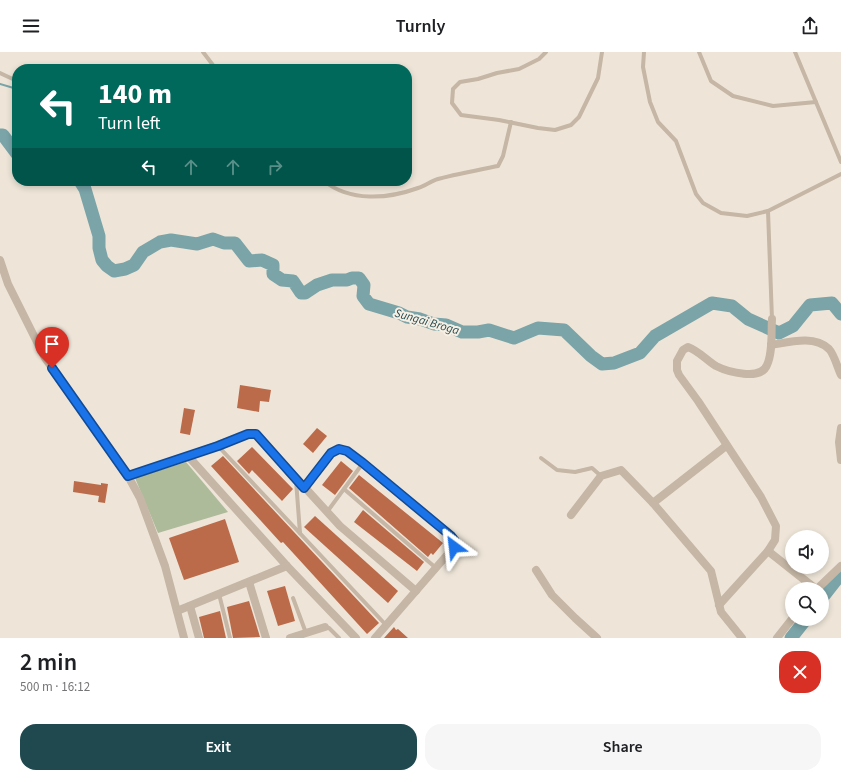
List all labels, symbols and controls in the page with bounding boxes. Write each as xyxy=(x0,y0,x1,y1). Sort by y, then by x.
text: Turnly xyxy=(396,14,445,39)
icon: menu xyxy=(20,15,42,37)
icon: share xyxy=(799,15,821,37)
text: 140 m xyxy=(98,74,172,114)
icon: left xyxy=(32,80,84,132)
text: Turn left xyxy=(98,111,160,136)
icon: left xyxy=(138,156,160,178)
icon: ahead xyxy=(180,156,202,178)
icon: ahead xyxy=(222,156,244,178)
icon: right xyxy=(264,156,286,178)
water label: Sungai Broga xyxy=(393,305,462,339)
pin xyxy=(35,327,69,368)
icon: arrive xyxy=(41,333,63,355)
position arrow xyxy=(433,526,475,568)
map controls xyxy=(785,530,829,626)
button: sound xyxy=(785,530,829,574)
button: search xyxy=(785,582,829,626)
text: 2 min xyxy=(20,645,77,680)
button: close xyxy=(779,651,821,693)
text: 500 m · 16:12 xyxy=(20,678,90,696)
button: Exit xyxy=(20,724,417,770)
button: Share xyxy=(425,724,821,770)

